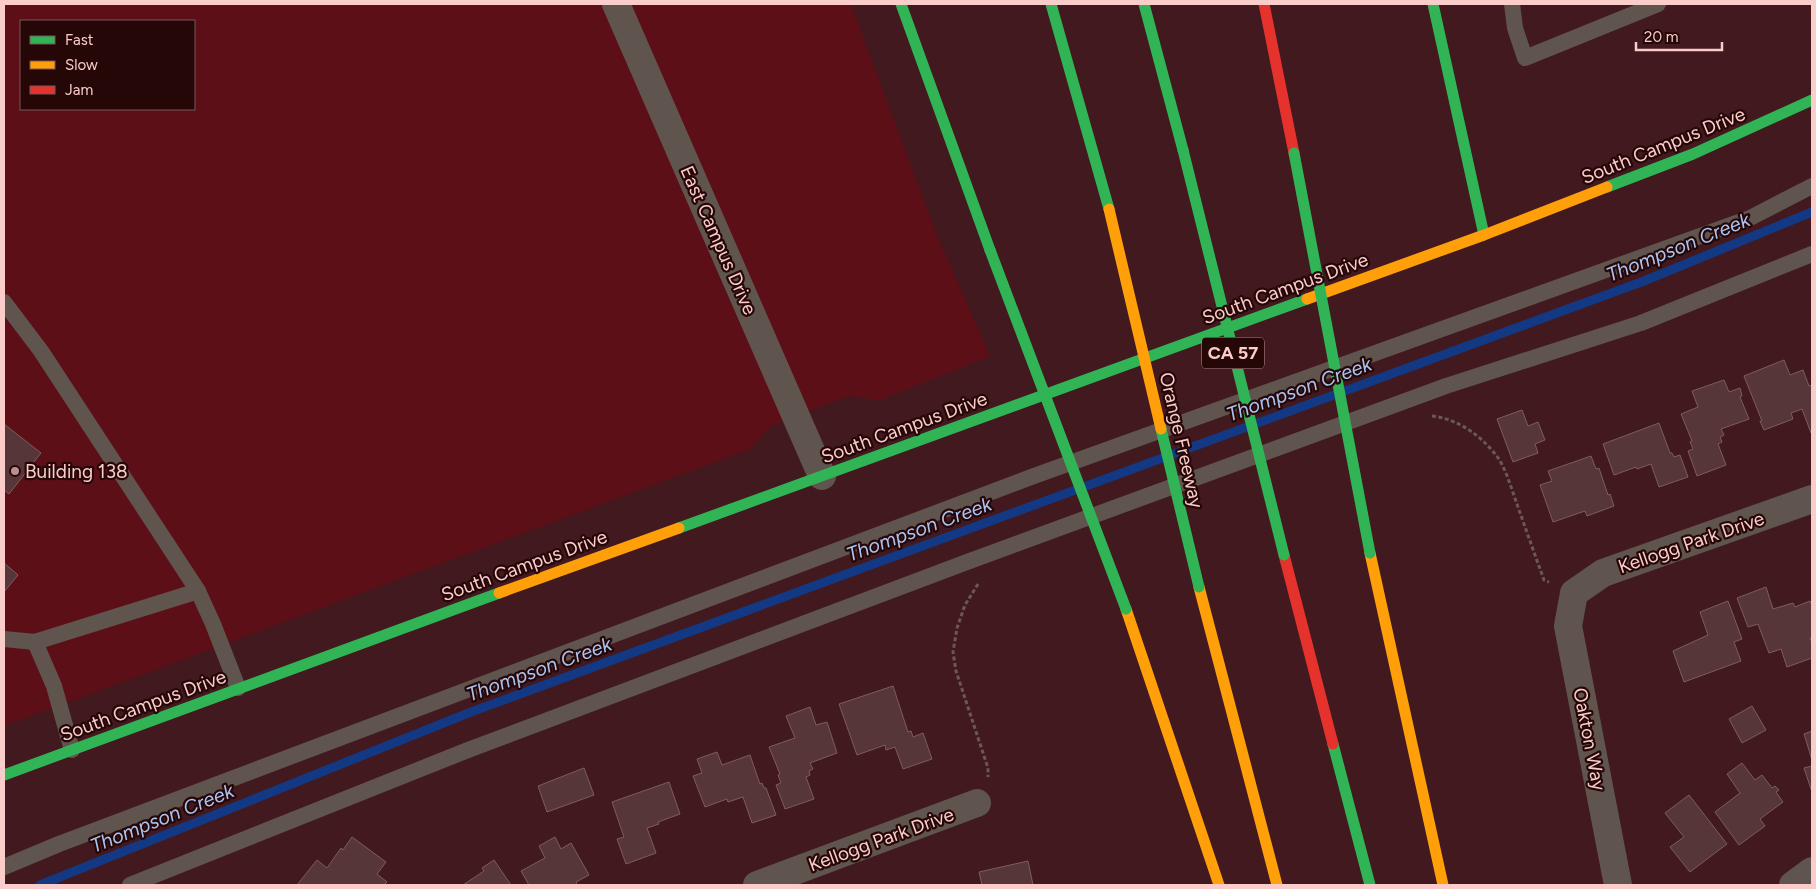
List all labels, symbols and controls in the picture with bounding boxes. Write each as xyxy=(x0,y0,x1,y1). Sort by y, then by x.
legend xyxy=(20,20,195,110)
scale bar xyxy=(1636,20,1722,52)
text: 20 m xyxy=(1644,28,1678,46)
text: Fast xyxy=(65,31,94,49)
text: Slow xyxy=(65,56,98,74)
text: Jam xyxy=(65,81,93,99)
street label: South Campus Drive xyxy=(1578,102,1748,189)
street label: East Campus Drive xyxy=(675,162,762,318)
water label: Thompson Creek xyxy=(1603,207,1754,287)
street label: South Campus Drive xyxy=(1199,248,1371,329)
road number: CA 57 xyxy=(1202,338,1264,368)
water label: Thompson Creek xyxy=(1223,351,1376,426)
street label: Orange Freeway xyxy=(1155,370,1208,510)
street label: South Campus Drive xyxy=(818,387,990,468)
place label: Building 138 xyxy=(25,460,128,483)
marker: Building 138 xyxy=(9,465,21,477)
water label: Thompson Creek xyxy=(843,491,996,566)
street label: Kellogg Park Drive xyxy=(1615,507,1767,578)
street label: South Campus Drive xyxy=(438,525,610,606)
water label: Thompson Creek xyxy=(463,631,616,706)
street label: South Campus Drive xyxy=(57,665,229,746)
street label: Oakton Way xyxy=(1568,686,1611,792)
water label: Thompson Creek xyxy=(87,778,238,858)
street label: Kellogg Park Drive xyxy=(805,803,957,876)

